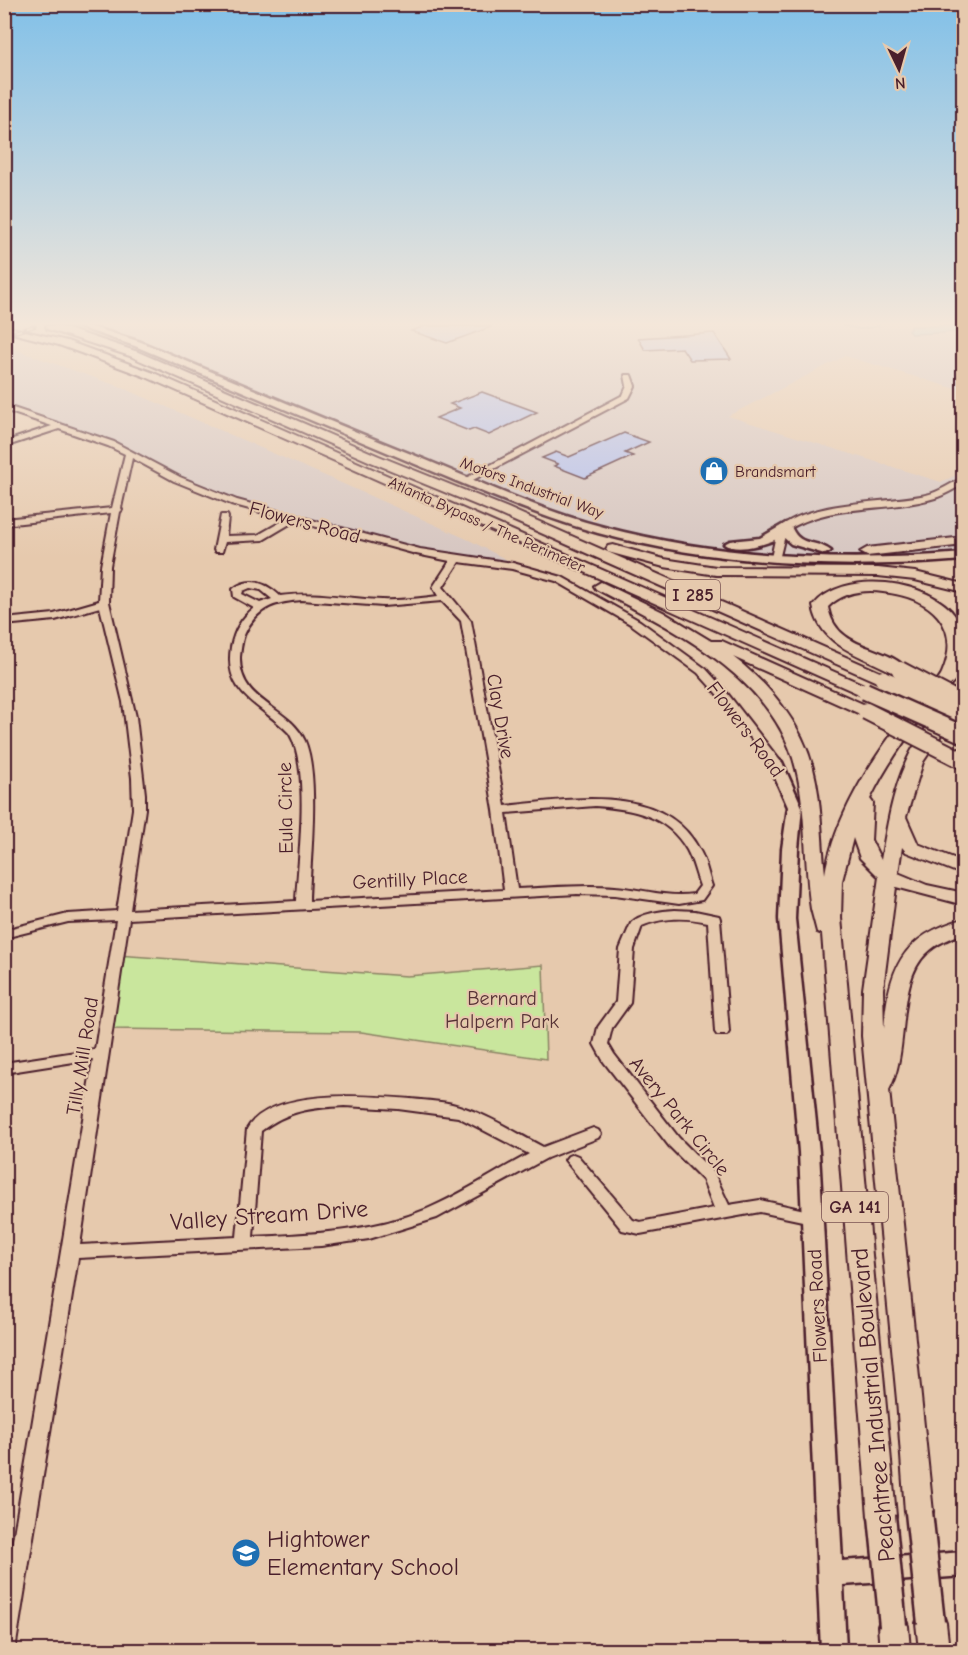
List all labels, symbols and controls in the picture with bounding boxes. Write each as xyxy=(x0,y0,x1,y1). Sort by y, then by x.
north arrow xyxy=(869,39,929,99)
text: N xyxy=(894,74,906,92)
street label: Motors Industrial Way xyxy=(458,454,606,522)
shop icon: Brandsmart xyxy=(698,455,730,487)
place label: Brandsmart xyxy=(735,463,816,481)
street label: Atlanta Bypass / The Perimeter xyxy=(386,473,588,577)
street label: Flowers Road xyxy=(247,497,363,548)
road number: I 285 xyxy=(666,580,720,610)
street label: Clay Drive xyxy=(482,672,519,760)
street label: Flowers Road xyxy=(702,677,789,782)
street label: Eula Circle xyxy=(273,762,298,854)
street label: Gentilly Place xyxy=(352,865,468,894)
park label: Bernard Halpern Park xyxy=(445,987,559,1033)
street label: Tilly Mill Road xyxy=(62,995,103,1117)
street label: Avery Park Circle xyxy=(625,1052,735,1180)
road number: GA 141 xyxy=(822,1192,888,1222)
street label: Valley Stream Drive xyxy=(169,1194,369,1236)
street label: Peachtree Industrial Boulevard xyxy=(845,1247,901,1563)
street label: Flowers Road xyxy=(803,1248,832,1364)
place label: Hightower Elementary School xyxy=(267,1525,459,1581)
school or university icon: Hightower Elementary School xyxy=(230,1537,262,1569)

